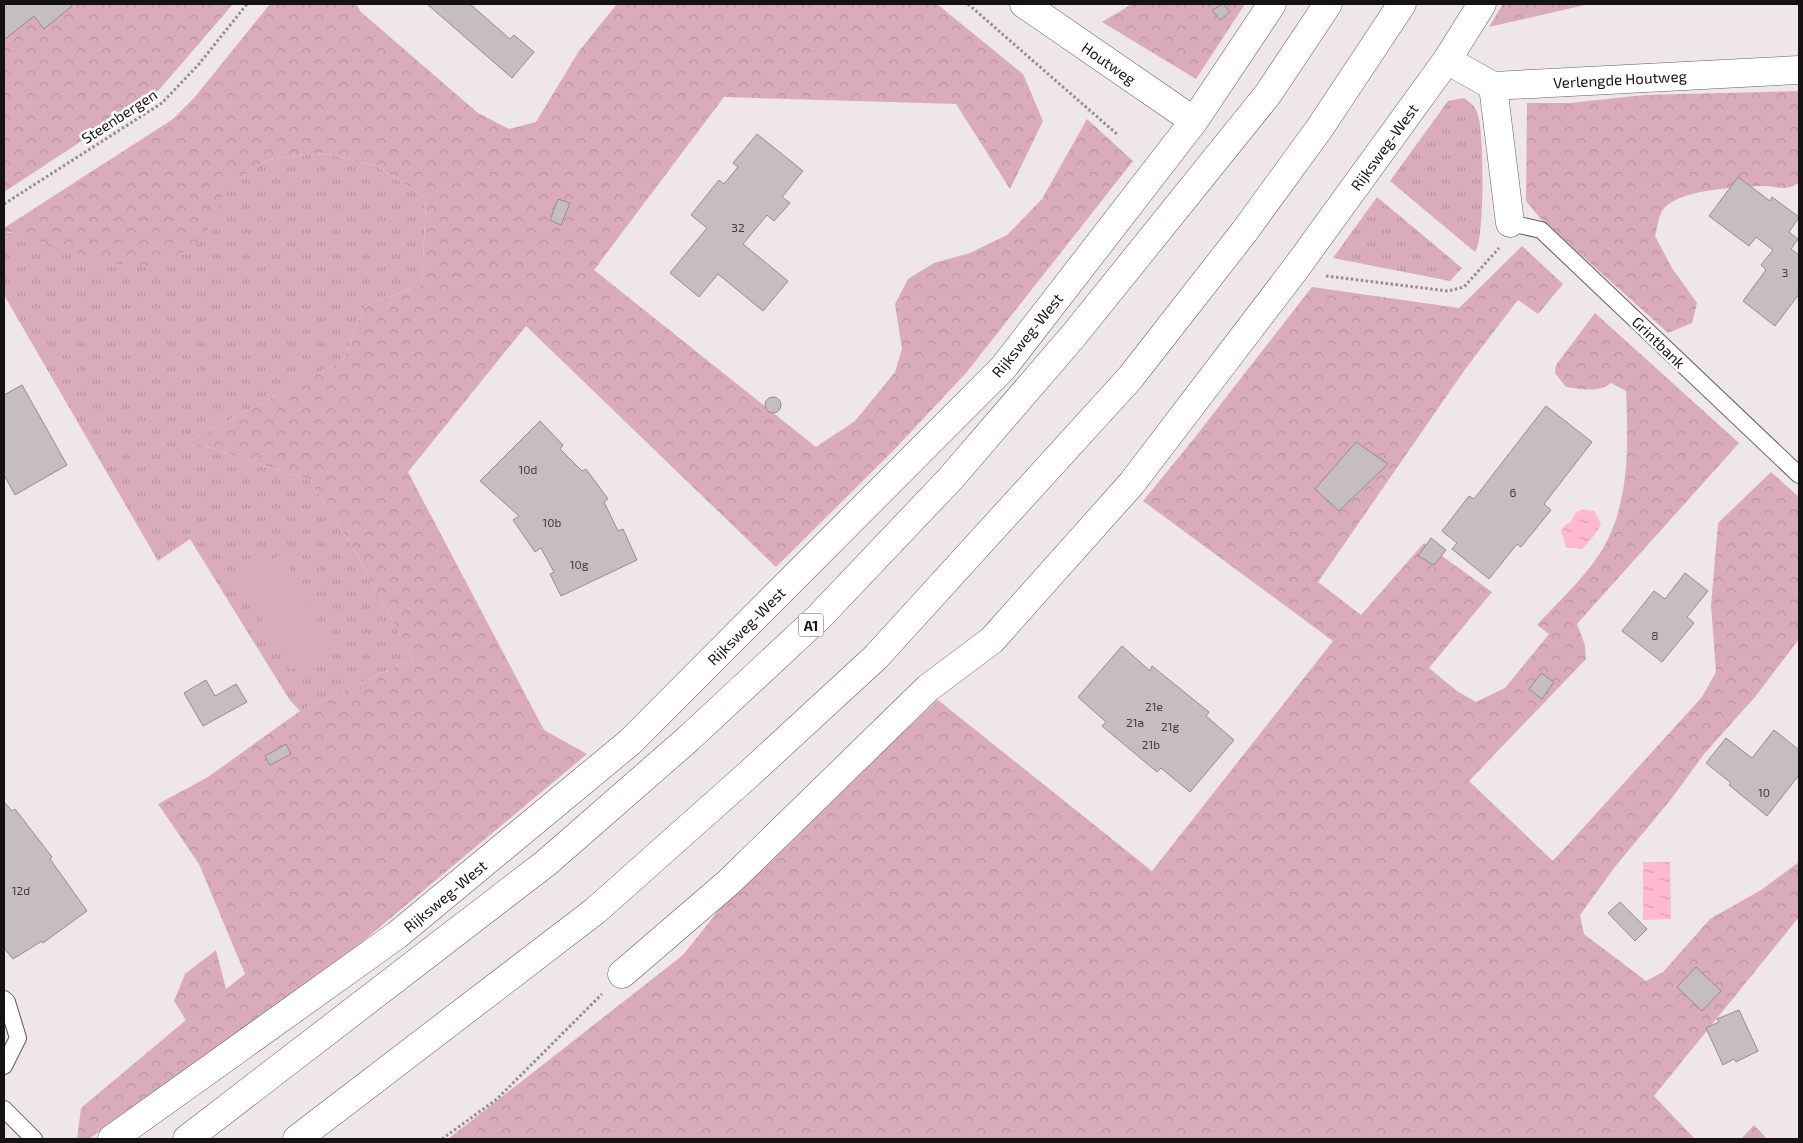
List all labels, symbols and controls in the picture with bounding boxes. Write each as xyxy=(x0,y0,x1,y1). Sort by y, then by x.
street label: Houtweg xyxy=(1079,38,1140,88)
street label: Verlengde Houtweg xyxy=(1553,66,1688,91)
street label: Steenbergen xyxy=(78,85,160,147)
street label: Rijksweg-West xyxy=(1347,100,1422,194)
house number: 32 xyxy=(731,220,745,234)
house number: 3 xyxy=(1782,265,1788,279)
street label: Rijksweg-West xyxy=(988,289,1067,381)
street label: Grintbank xyxy=(1629,312,1690,372)
house number: 10d xyxy=(519,462,537,476)
house number: 6 xyxy=(1510,485,1517,499)
house number: 10b xyxy=(543,515,562,529)
house number: 10g xyxy=(570,557,589,571)
street label: Rijksweg-West xyxy=(703,583,790,669)
road number: A1 xyxy=(798,614,824,636)
house number: 8 xyxy=(1651,628,1659,642)
house number: 21e xyxy=(1145,699,1163,713)
house number: 21a xyxy=(1126,715,1144,729)
house number: 21g xyxy=(1161,719,1179,733)
house number: 21b xyxy=(1142,737,1160,751)
house number: 10 xyxy=(1758,785,1770,799)
street label: Rijksweg-West xyxy=(400,856,491,937)
house number: 12d xyxy=(12,883,30,897)

